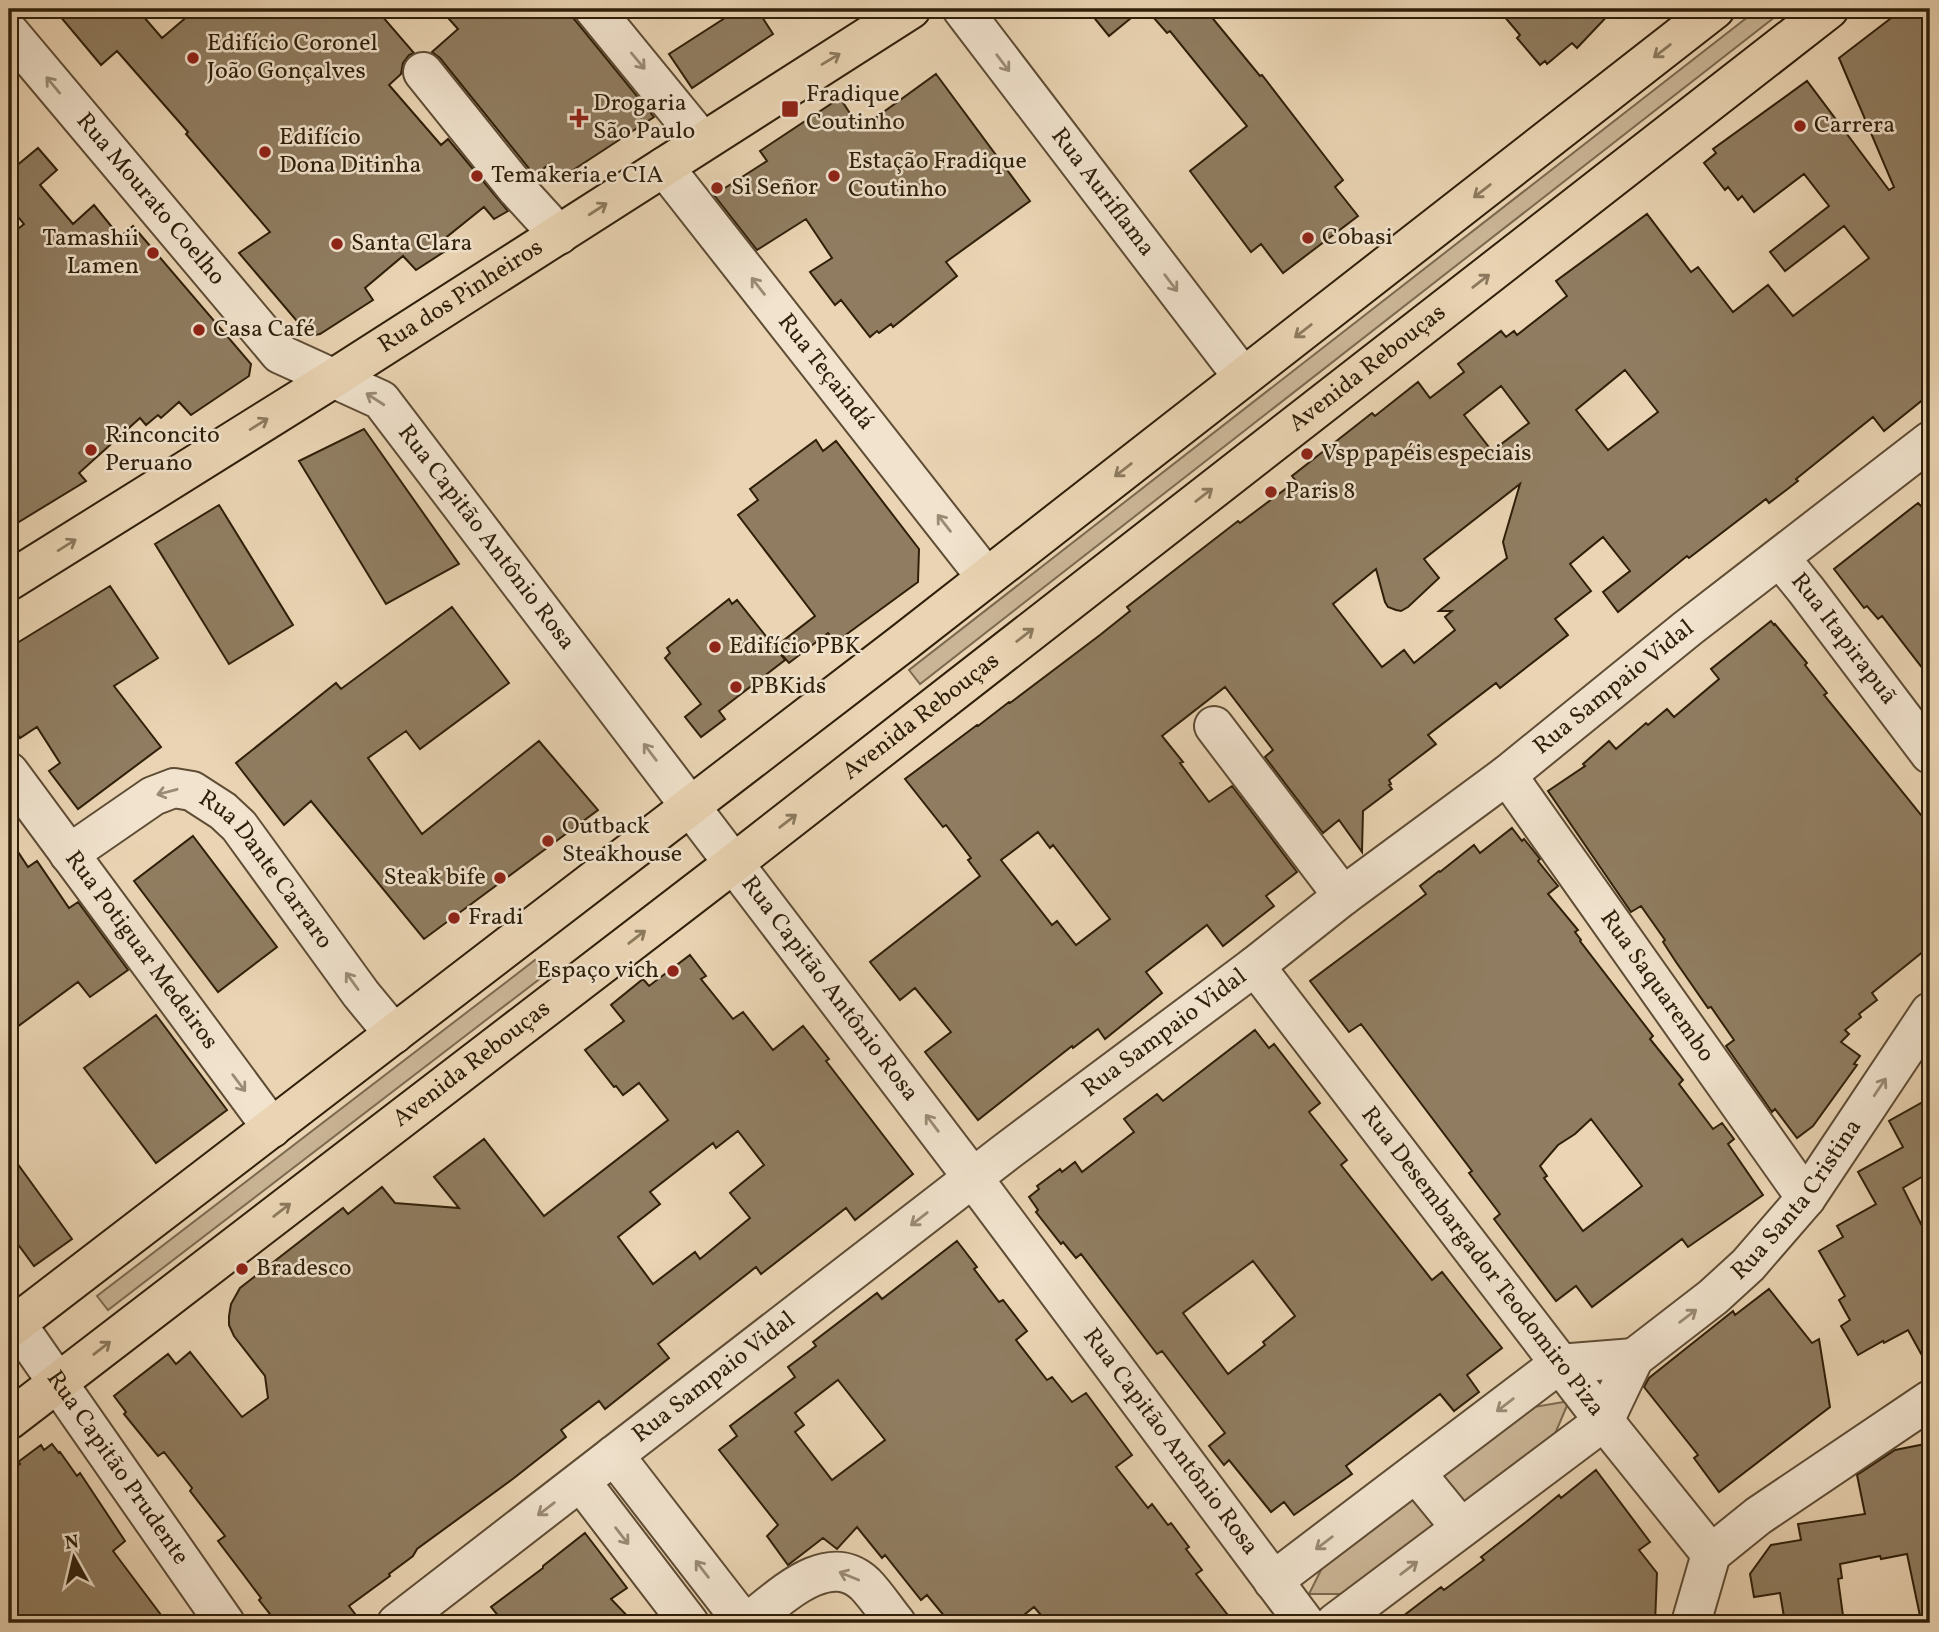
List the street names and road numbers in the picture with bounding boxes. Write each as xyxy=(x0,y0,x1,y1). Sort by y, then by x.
street label: Rua Mourato Coelho xyxy=(67,106,233,293)
street label: Rua Auriflama xyxy=(1042,121,1162,264)
street label: Rua dos Pinheiros xyxy=(372,231,550,362)
street label: Avenida Rebouças xyxy=(1282,297,1454,441)
street label: Rua Teçaindá xyxy=(769,307,882,438)
street label: Rua Capitão Antônio Rosa xyxy=(389,418,583,658)
street label: Rua Itapirapuã xyxy=(1782,566,1904,713)
street label: Rua Sampaio Vidal xyxy=(1527,612,1702,764)
street label: Avenida Rebouças xyxy=(836,645,1007,789)
street label: Rua Dante Carraro xyxy=(192,782,340,957)
street label: Rua Potiguar Medeiros xyxy=(56,844,226,1057)
street label: Rua Capitão Antônio Rosa xyxy=(732,869,926,1109)
street label: Rua Saquarembo xyxy=(1591,904,1722,1069)
street label: Rua Sampaio Vidal xyxy=(1075,961,1254,1106)
street label: Avenida Rebouças xyxy=(386,993,558,1136)
street label: Rua Desembargador Teodomiro Piza xyxy=(1352,1100,1612,1424)
street label: Rua Santa Cristina xyxy=(1724,1113,1871,1289)
street label: Rua Sampaio Vidal xyxy=(625,1304,803,1452)
street label: Rua Capitão Antônio Rosa xyxy=(1074,1321,1266,1563)
street label: Rua Capitão Prudente xyxy=(37,1364,197,1572)

